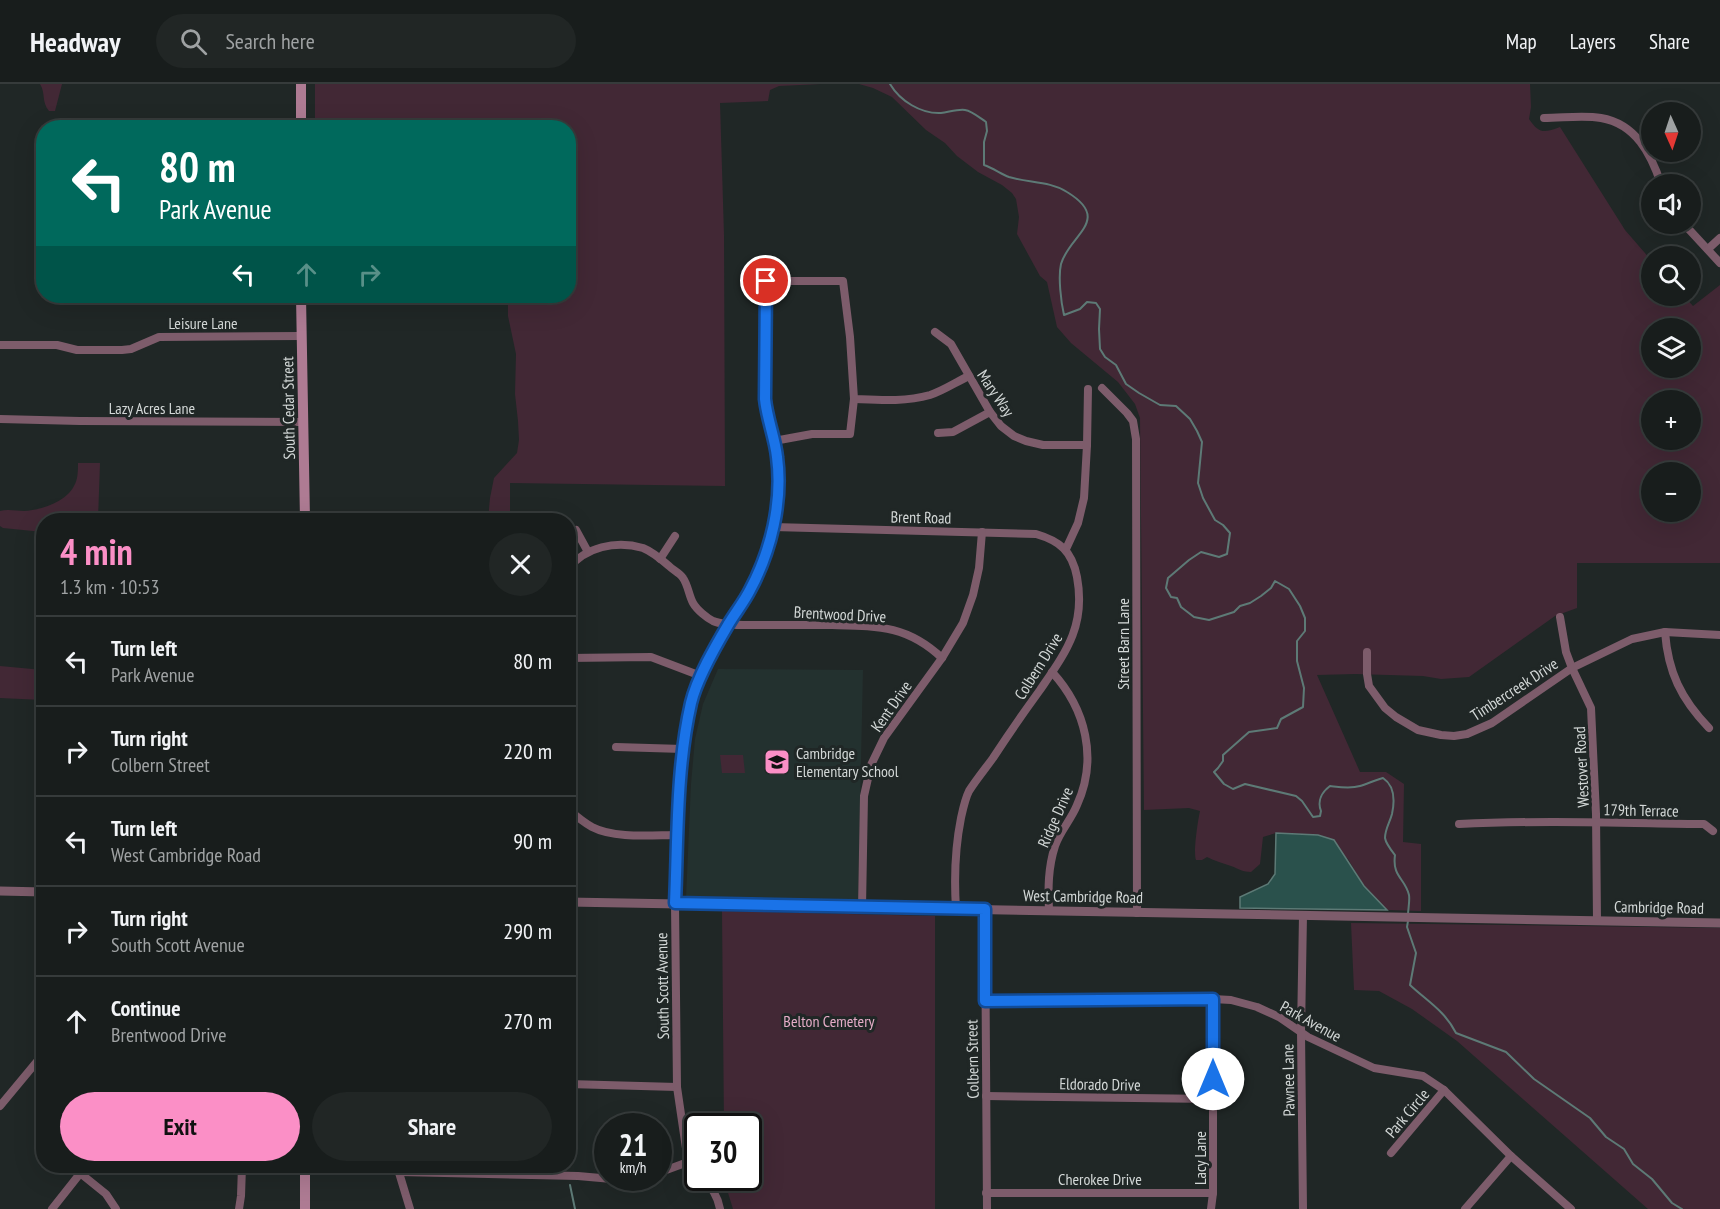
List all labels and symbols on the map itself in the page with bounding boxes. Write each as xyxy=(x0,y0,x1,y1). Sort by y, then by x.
north arrow xyxy=(1641,102,1701,162)
pin xyxy=(740,255,791,306)
street label: Leisure Lane xyxy=(168,313,238,333)
street label: South Cedar Street xyxy=(277,356,299,460)
street label: Mary Way xyxy=(973,366,1019,420)
street label: Lazy Acres Lane xyxy=(109,398,195,418)
street label: Brent Road xyxy=(891,506,952,528)
street label: Street Barn Lane xyxy=(1113,598,1133,690)
street label: Brentwood Drive xyxy=(793,602,887,626)
street label: Colbern Drive xyxy=(1010,629,1066,703)
street label: Timbercreek Drive xyxy=(1466,653,1562,725)
street label: Kent Drive xyxy=(866,677,916,735)
street label: Westover Road xyxy=(1569,726,1593,808)
place label: Cambridge Elementary School xyxy=(796,743,899,781)
school or university icon: Cambridge Elementary School xyxy=(762,747,792,777)
street label: Ridge Drive xyxy=(1033,784,1077,850)
street label: 179th Terrace xyxy=(1603,799,1679,821)
street label: West Cambridge Road xyxy=(1023,885,1143,907)
street label: Cambridge Road xyxy=(1614,896,1704,918)
street label: South Scott Avenue xyxy=(651,932,673,1040)
street label: Park Avenue xyxy=(1277,996,1345,1046)
park label: Belton Cemetery xyxy=(783,1011,875,1031)
street label: Colbern Street xyxy=(961,1019,983,1099)
street label: Pawnee Lane xyxy=(1277,1044,1299,1116)
position arrow xyxy=(1181,1047,1245,1111)
street label: Eldorado Drive xyxy=(1059,1073,1141,1095)
street label: Park Circle xyxy=(1381,1084,1433,1142)
speed limit sign: 30 xyxy=(684,1113,762,1191)
street label: Lacy Lane xyxy=(1190,1131,1210,1185)
street label: Cherokee Drive xyxy=(1058,1169,1142,1189)

